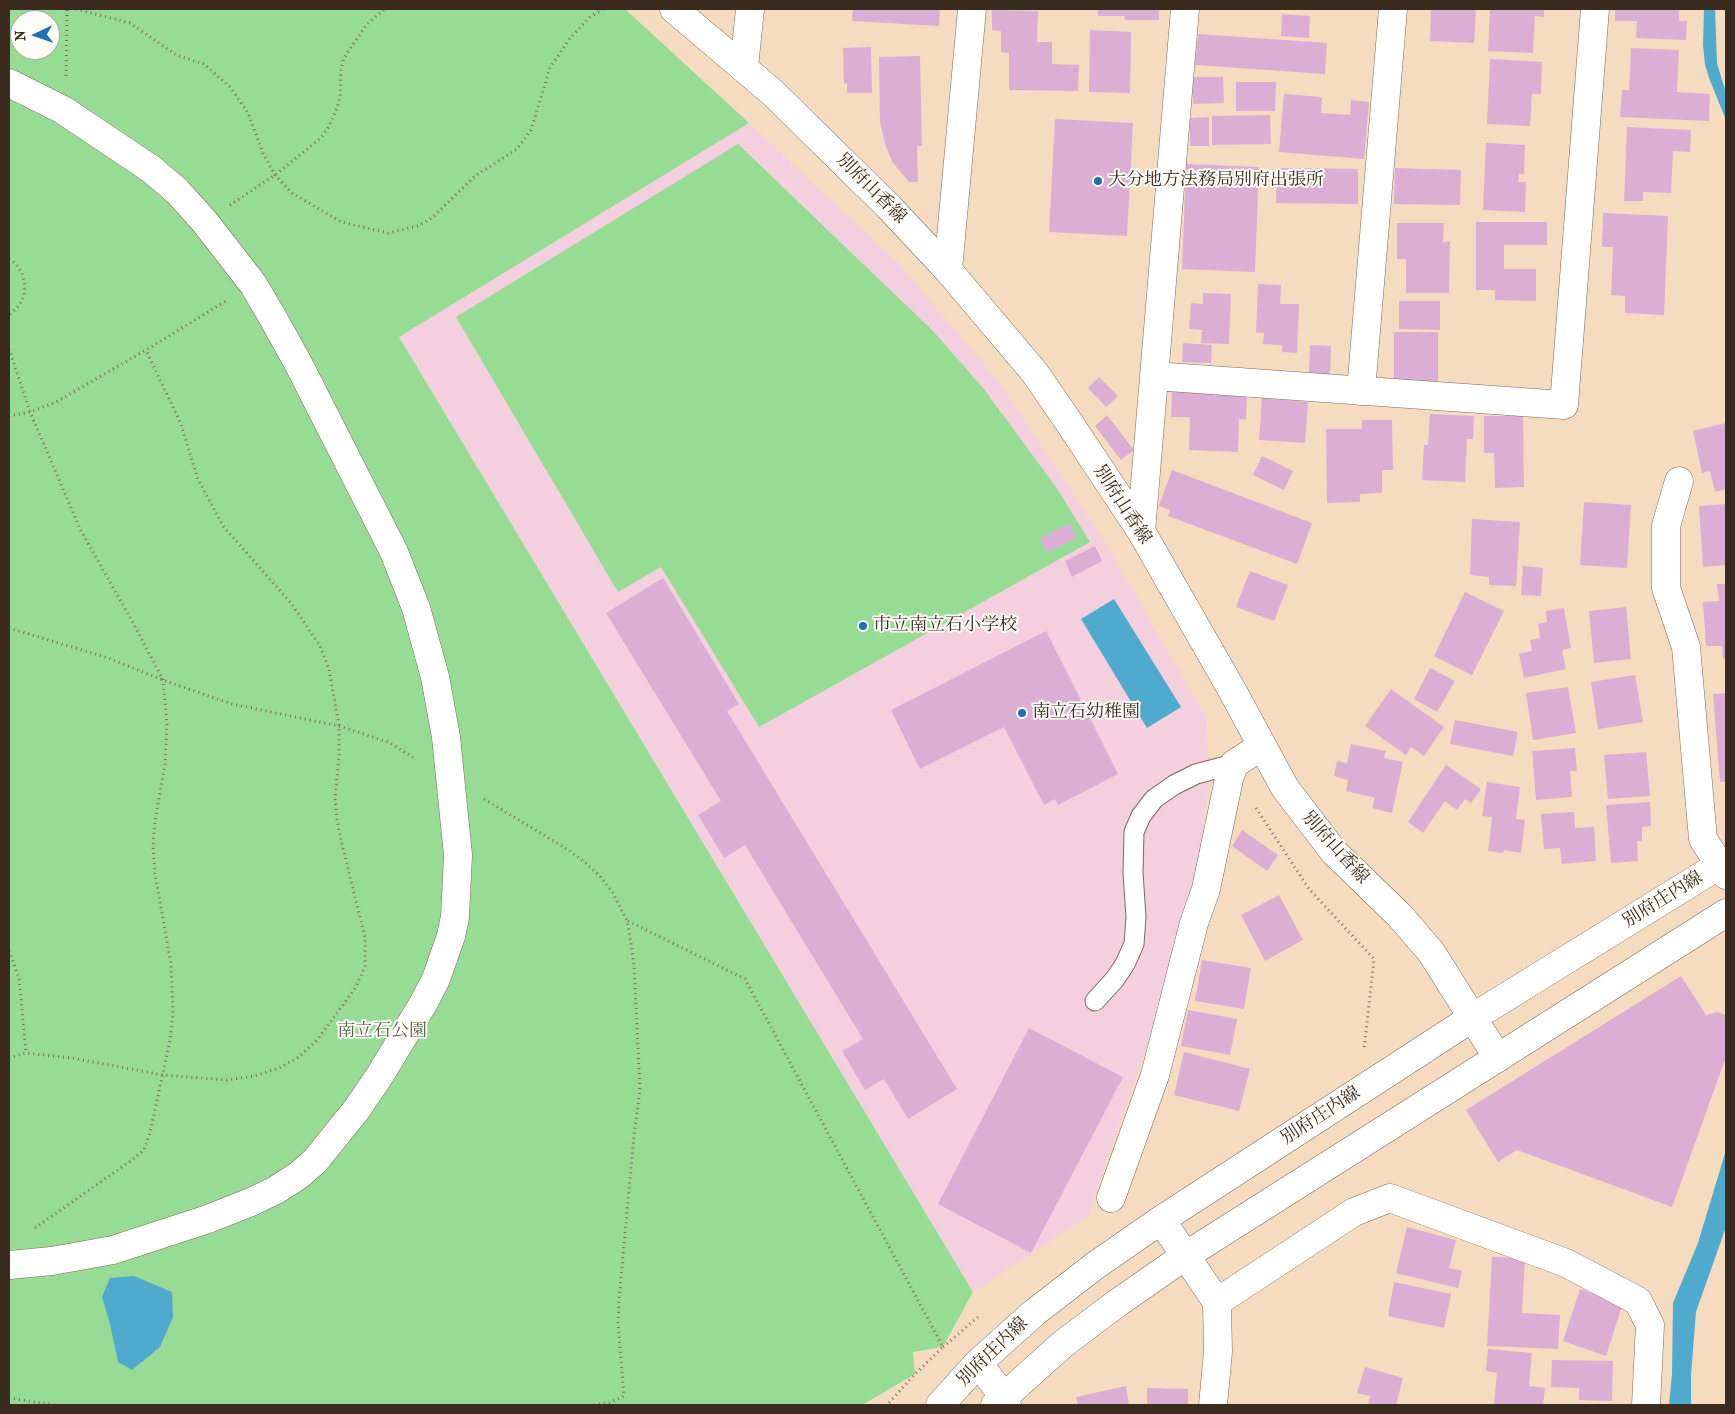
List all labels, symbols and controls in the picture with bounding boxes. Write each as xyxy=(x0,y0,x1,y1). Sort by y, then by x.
north arrow xyxy=(10,10,60,60)
text: N xyxy=(12,30,29,42)
street label: 別府山香線 xyxy=(832,150,910,228)
place label: 大分地方法務局別府出張所 xyxy=(1108,170,1324,192)
marker: 大分地方法務局別府出張所 xyxy=(1092,175,1104,187)
street label: 別府山香線 xyxy=(1088,461,1156,549)
place label: 市立南立石小学校 xyxy=(873,615,1017,637)
marker: 市立南立石小学校 xyxy=(857,620,869,632)
place label: 南立石幼稚園 xyxy=(1032,702,1140,724)
marker: 南立石幼稚園 xyxy=(1016,707,1028,719)
street label: 別府山香線 xyxy=(1297,807,1373,889)
street label: 別府庄内線 xyxy=(1619,867,1707,933)
park label: 南立石公園 xyxy=(337,1021,427,1043)
street label: 別府庄内線 xyxy=(1277,1082,1365,1150)
street label: 別府庄内線 xyxy=(953,1313,1033,1391)

